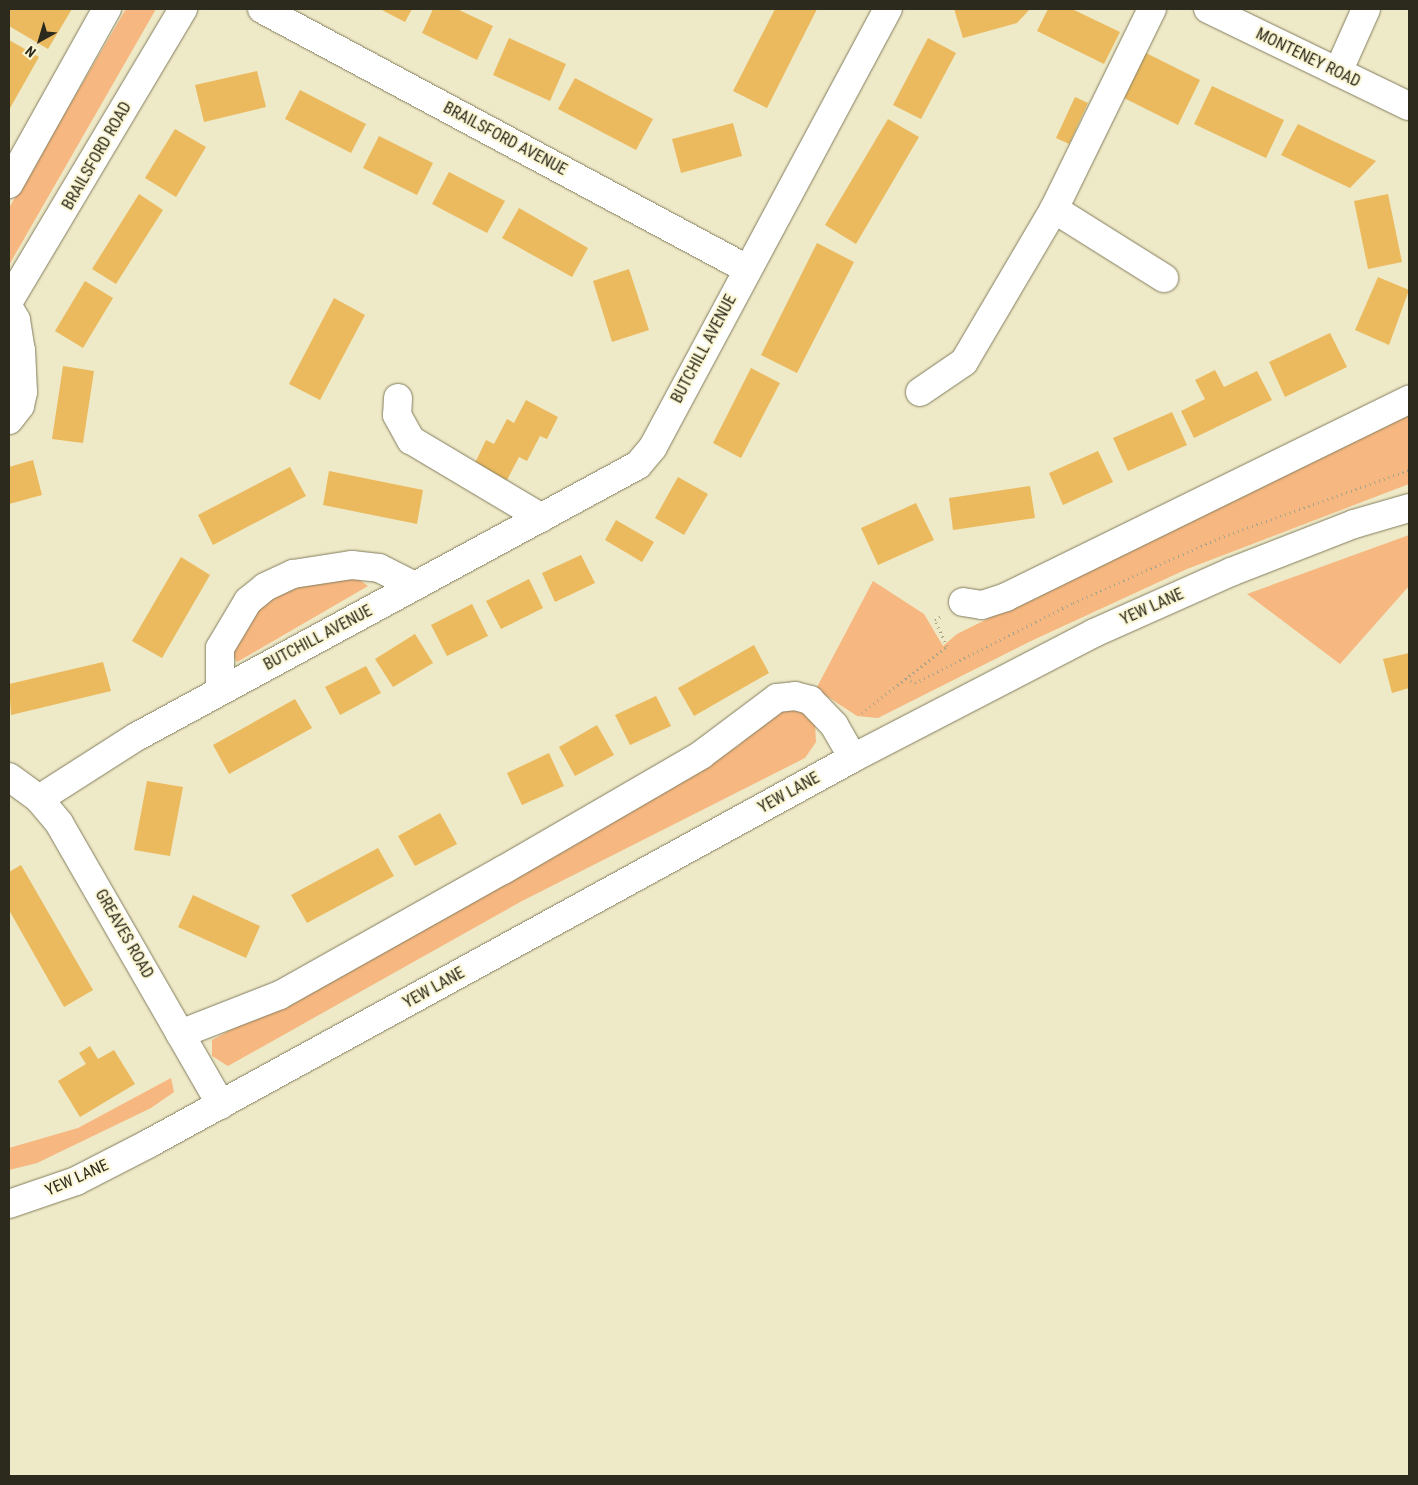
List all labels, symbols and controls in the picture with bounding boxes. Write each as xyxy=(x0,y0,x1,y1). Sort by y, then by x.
north arrow xyxy=(15,15,65,65)
street label: MONTENEY ROAD xyxy=(1253,24,1363,92)
text: N xyxy=(22,43,39,61)
street label: BRAILSFORD AVENUE xyxy=(440,98,570,180)
street label: BRAILSFORD ROAD xyxy=(58,99,136,213)
street label: BUTCHILL AVENUE xyxy=(667,292,741,406)
street label: YEW LANE xyxy=(1117,585,1187,629)
street label: BUTCHILL AVENUE xyxy=(261,601,375,675)
street label: YEW LANE xyxy=(755,768,823,818)
street label: GREAVES ROAD xyxy=(91,886,157,982)
street label: YEW LANE xyxy=(400,963,468,1013)
street label: YEW LANE xyxy=(42,1156,112,1200)

